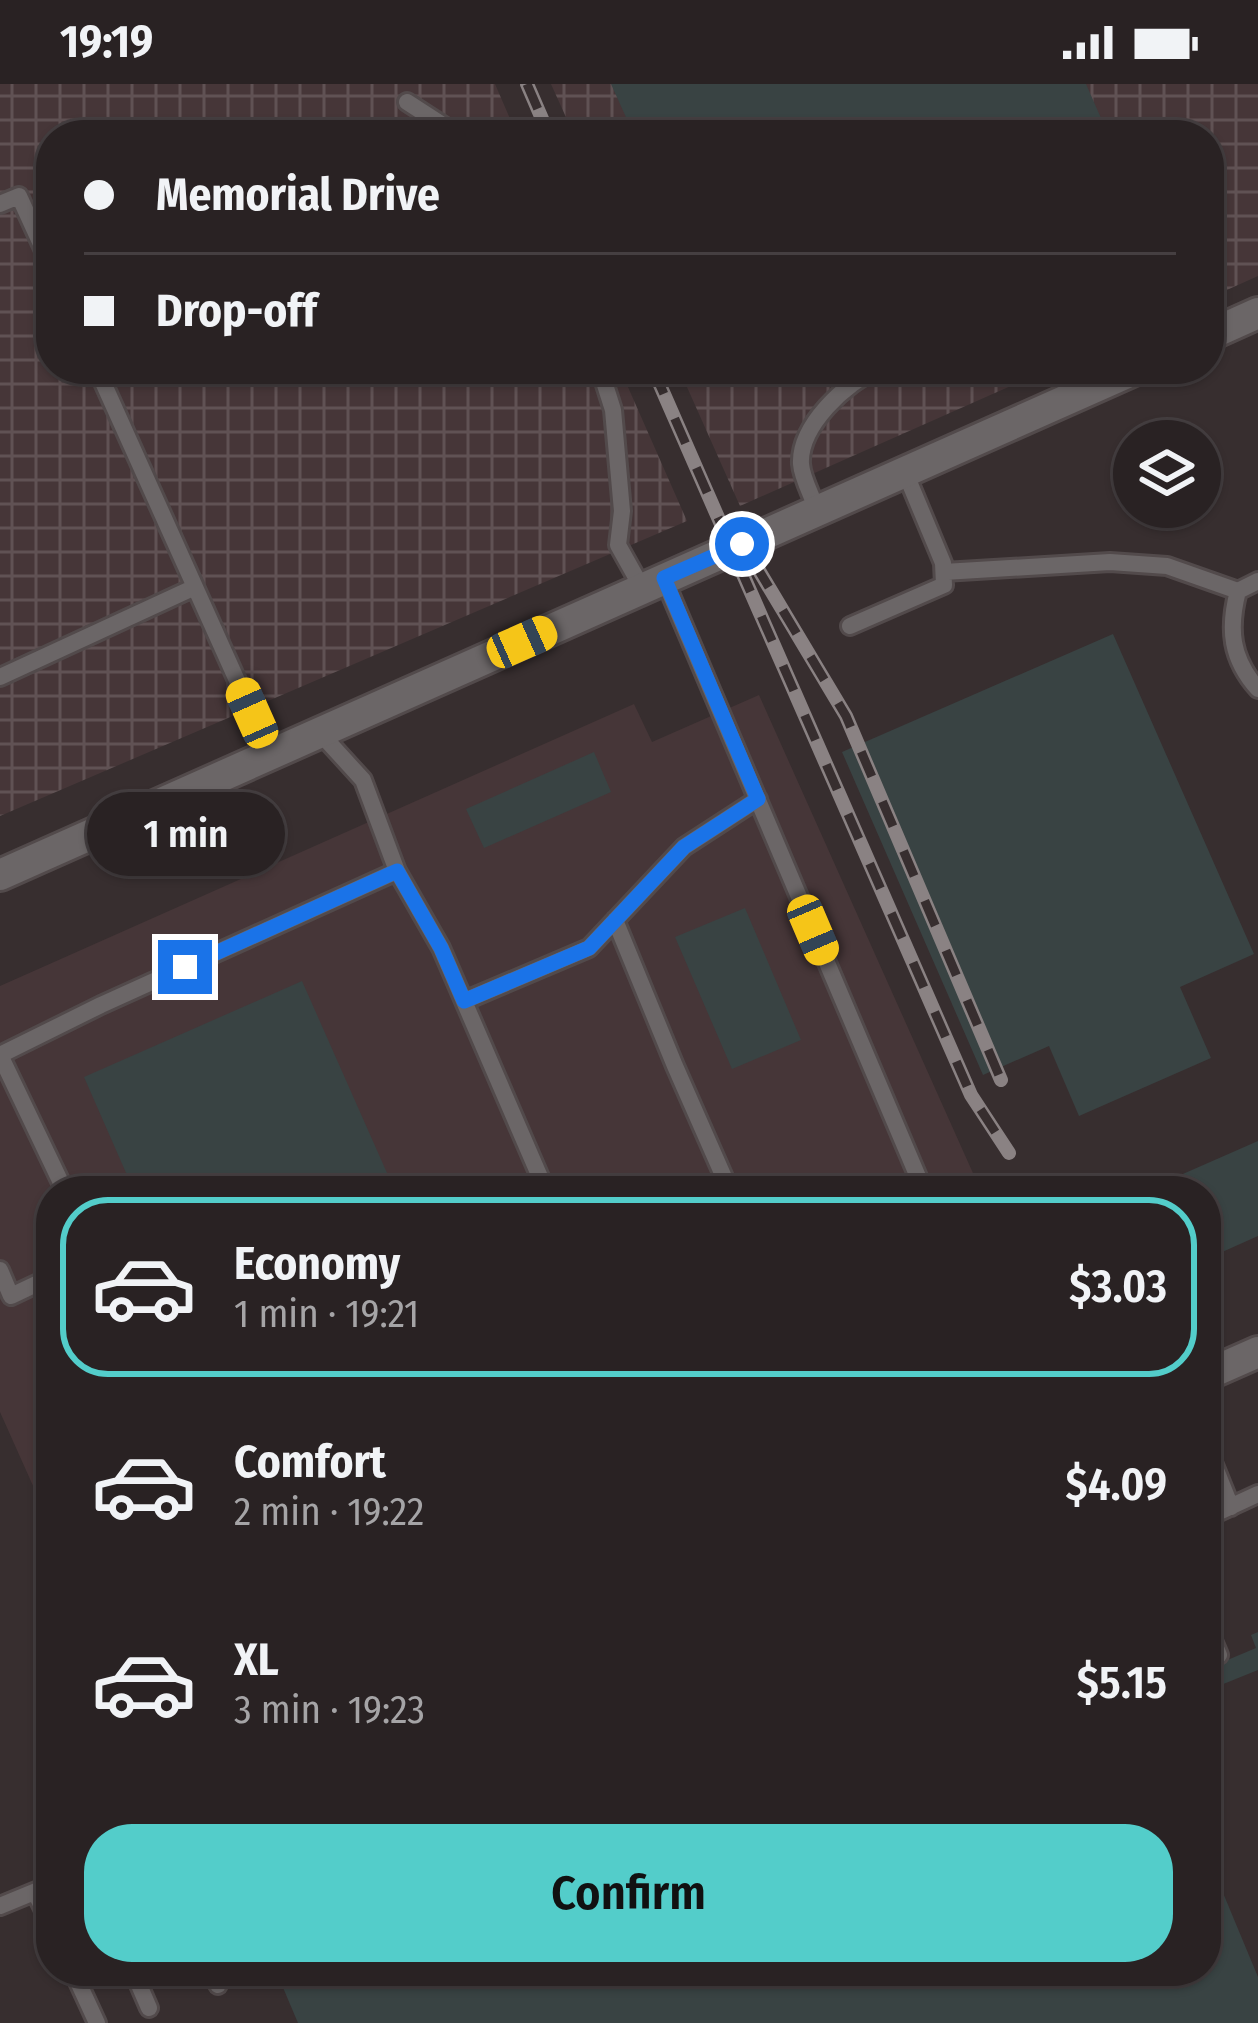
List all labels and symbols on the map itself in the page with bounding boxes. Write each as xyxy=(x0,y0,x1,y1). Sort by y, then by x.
route start xyxy=(715,517,769,571)
car xyxy=(482,611,562,673)
car xyxy=(221,673,283,753)
callout: 1 min xyxy=(86,793,284,877)
car xyxy=(782,890,844,970)
route end xyxy=(158,940,212,994)

